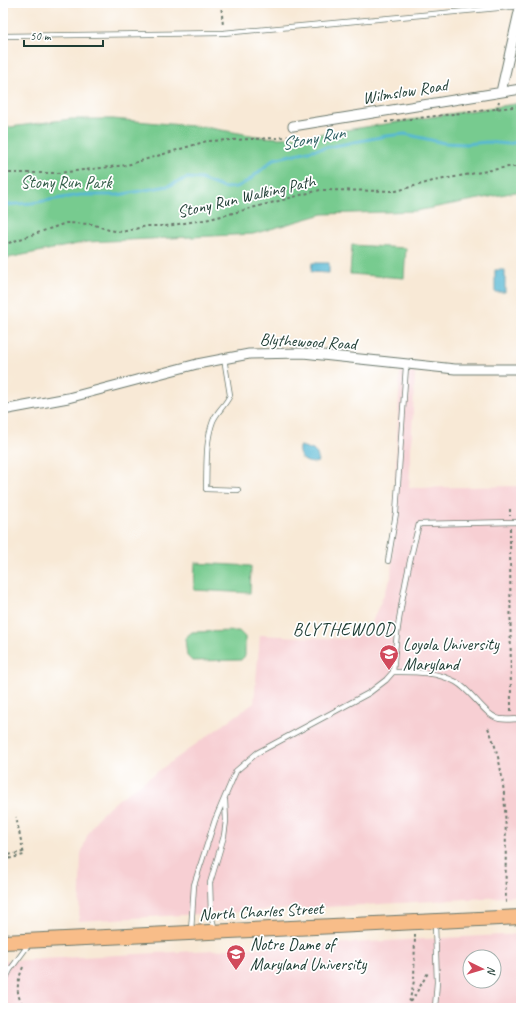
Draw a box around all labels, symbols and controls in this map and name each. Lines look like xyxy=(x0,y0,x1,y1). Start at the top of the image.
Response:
scale bar xyxy=(24,22,103,48)
text: 50 m xyxy=(30,28,52,44)
street label: Wilmslow Road xyxy=(361,74,451,109)
water label: Stony Run xyxy=(280,121,348,155)
street label: Stony Run Walking Path xyxy=(175,170,318,223)
park label: Stony Run Park xyxy=(21,172,113,193)
street label: Blythewood Road xyxy=(259,328,359,355)
district label: BLYTHEWOOD xyxy=(293,618,396,640)
place label: Loyola University Maryland xyxy=(403,634,500,675)
school or university icon: Loyola University Maryland xyxy=(378,643,400,671)
street label: North Charles Street xyxy=(198,898,326,925)
place label: Notre Dame of Maryland University xyxy=(250,934,368,975)
school or university icon: Notre Dame of Maryland University xyxy=(225,943,247,971)
north arrow xyxy=(462,949,502,989)
text: N xyxy=(485,966,499,976)

